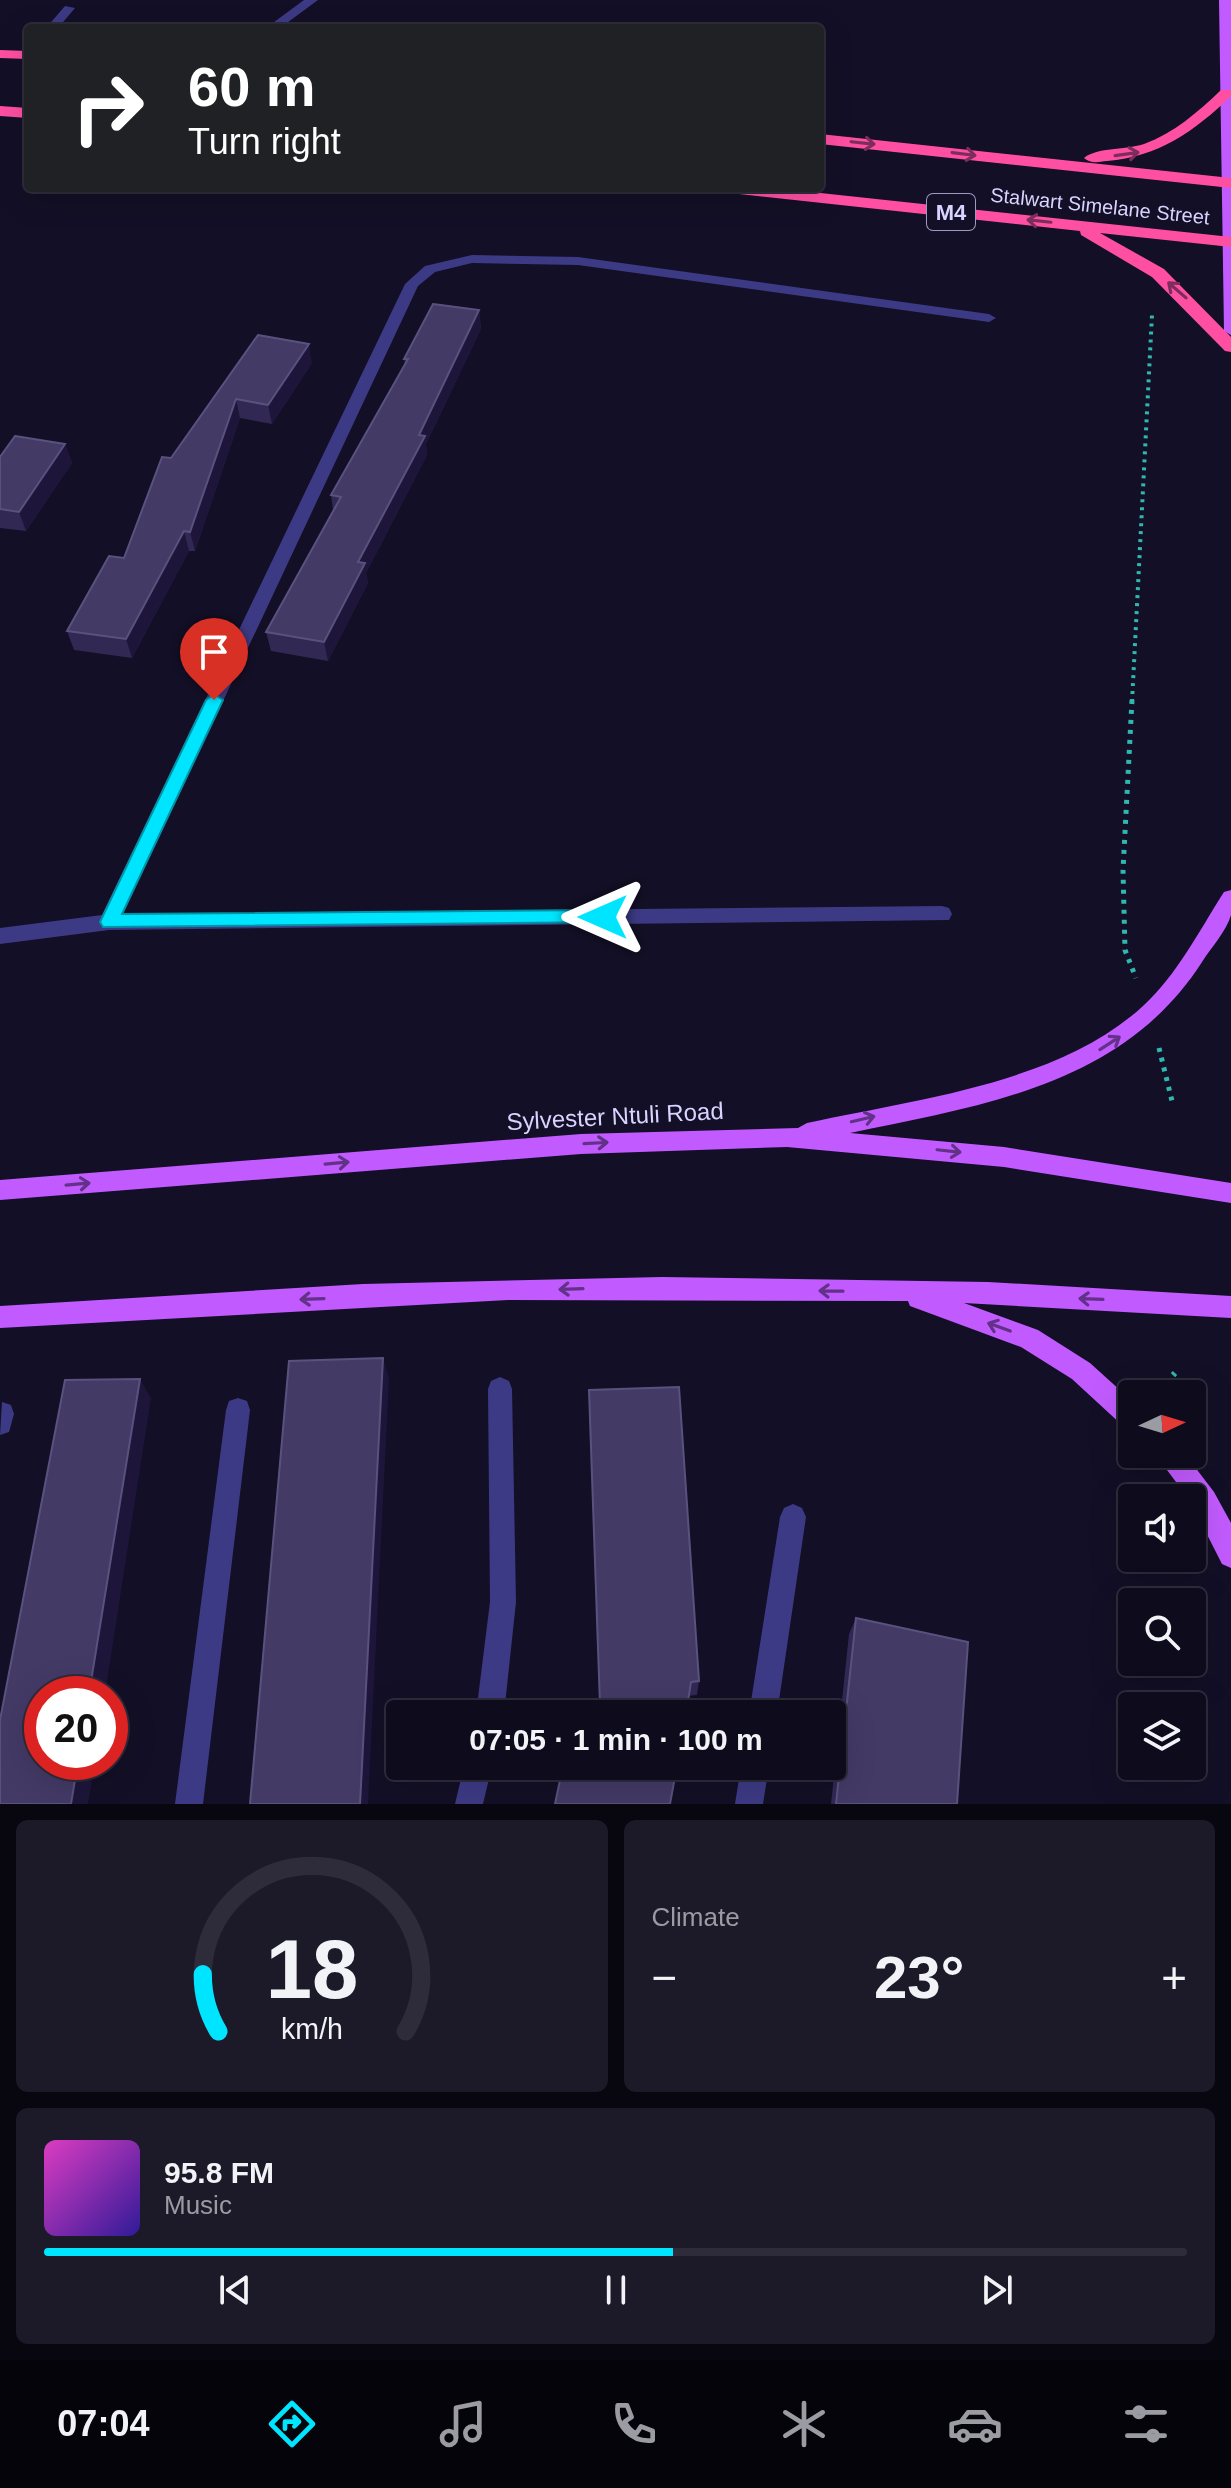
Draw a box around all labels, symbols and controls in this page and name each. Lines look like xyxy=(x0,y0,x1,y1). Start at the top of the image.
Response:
text: 60 m xyxy=(188,55,316,118)
icon: right xyxy=(56,56,160,160)
text: Turn right xyxy=(188,121,341,162)
one-way arrow xyxy=(849,136,876,151)
one-way arrow xyxy=(1114,146,1139,161)
one-way arrow xyxy=(951,147,976,162)
street label: Stalwart Simelane Street xyxy=(989,184,1211,228)
road number: M4 xyxy=(927,194,975,230)
one-way arrow xyxy=(1026,214,1053,229)
one-way arrow xyxy=(1167,281,1188,299)
pin xyxy=(180,618,248,700)
icon: arrive xyxy=(192,630,236,674)
position arrow xyxy=(561,875,645,959)
one-way arrow xyxy=(1099,1035,1121,1051)
street label: Sylvester Ntuli Road xyxy=(506,1097,724,1135)
one-way arrow xyxy=(850,1111,876,1126)
one-way arrow xyxy=(582,1136,609,1151)
one-way arrow xyxy=(935,1144,962,1159)
one-way arrow xyxy=(323,1155,350,1170)
one-way arrow xyxy=(64,1176,91,1191)
one-way arrow xyxy=(559,1281,585,1296)
one-way arrow xyxy=(818,1283,845,1298)
one-way arrow xyxy=(299,1291,326,1306)
one-way arrow xyxy=(1078,1291,1105,1306)
one-way arrow xyxy=(987,1319,1012,1333)
north arrow xyxy=(1118,1380,1206,1468)
map controls xyxy=(1118,1380,1206,1780)
button: sound xyxy=(1118,1484,1206,1572)
button: search xyxy=(1118,1588,1206,1676)
speed limit sign: 20 xyxy=(24,1676,128,1780)
button: layers xyxy=(1118,1692,1206,1780)
text: 07:05 · 1 min · 100 m xyxy=(469,1723,763,1756)
text: Climate xyxy=(652,1902,740,1932)
text: 18 xyxy=(265,1923,358,2016)
text: 23° xyxy=(874,1944,965,2011)
text: − xyxy=(652,1953,677,2002)
text: + xyxy=(1161,1953,1187,2002)
text: km/h xyxy=(281,2013,343,2045)
text: 95.8 FM xyxy=(164,2156,274,2189)
text: Music xyxy=(164,2190,232,2220)
icon: previous xyxy=(213,2268,257,2312)
icon: pause xyxy=(594,2268,638,2312)
icon: next xyxy=(975,2268,1019,2312)
icon: directions xyxy=(264,2396,320,2452)
icon: music xyxy=(435,2396,491,2452)
icon: phone xyxy=(606,2396,662,2452)
icon: climate xyxy=(776,2396,832,2452)
icon: car xyxy=(947,2396,1003,2452)
icon: filters xyxy=(1118,2396,1174,2452)
text: 07:04 xyxy=(57,2403,149,2444)

